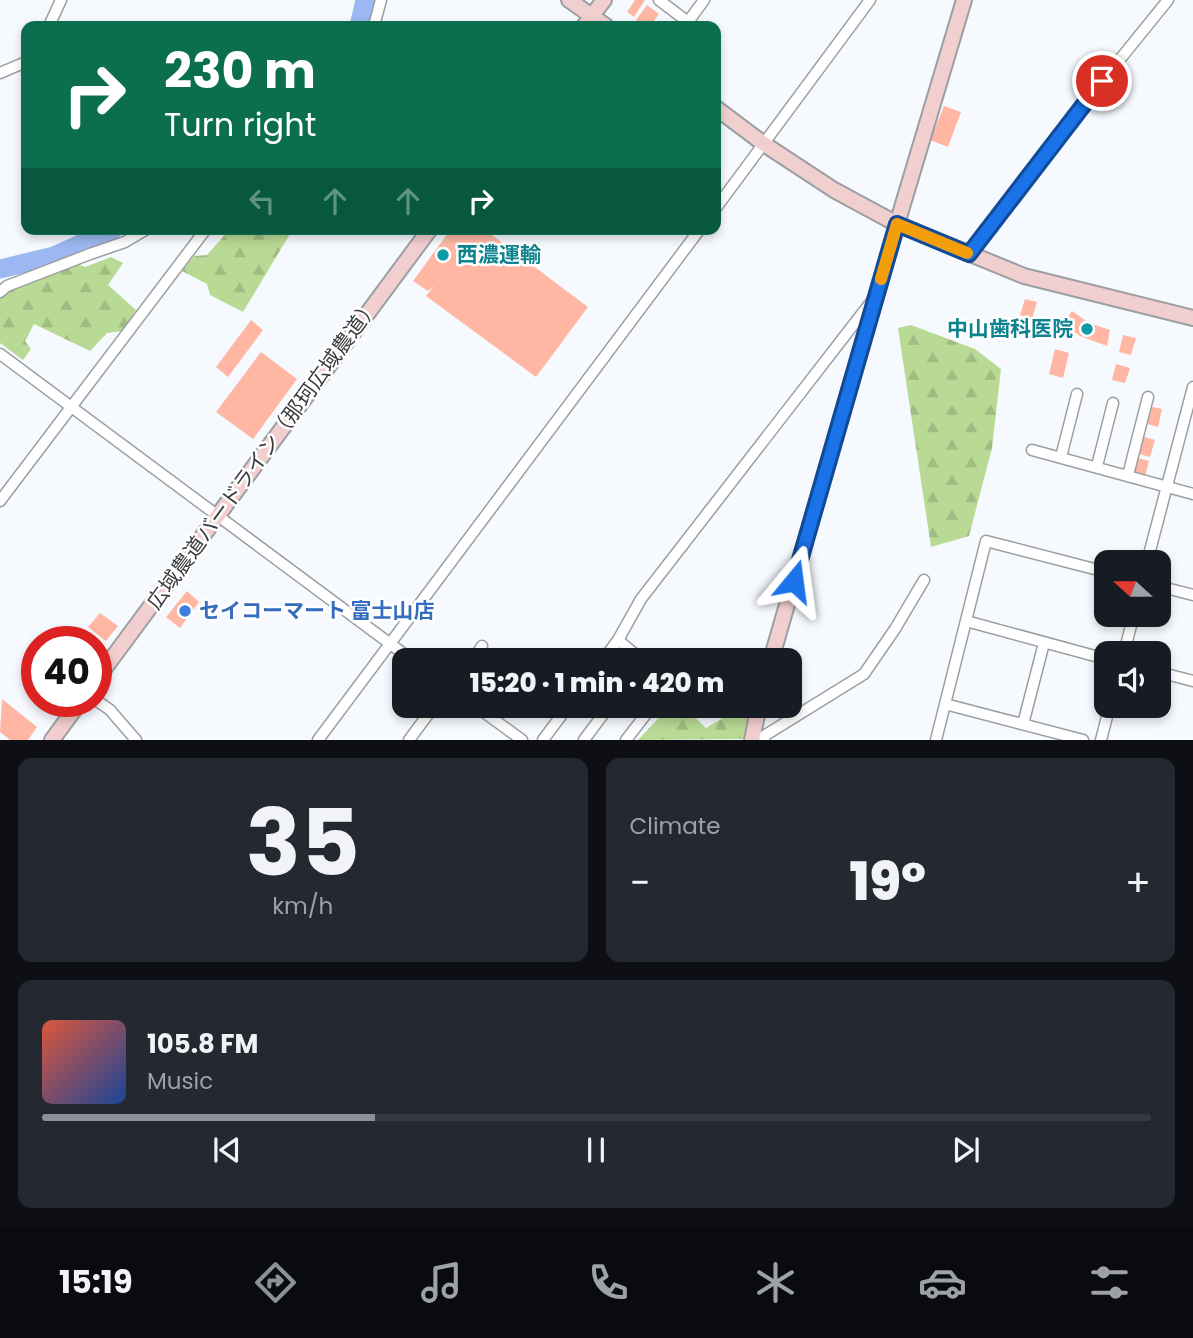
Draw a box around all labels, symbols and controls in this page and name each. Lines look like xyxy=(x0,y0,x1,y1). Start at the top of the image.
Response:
text: 230 m xyxy=(164,37,316,105)
icon: right xyxy=(49,49,140,140)
pin xyxy=(1072,51,1132,111)
icon: arrive xyxy=(1083,62,1121,100)
text: Turn right xyxy=(164,102,316,147)
icon: left xyxy=(243,182,281,220)
icon: ahead xyxy=(316,182,354,220)
icon: ahead xyxy=(389,182,427,220)
icon: right xyxy=(462,182,500,220)
place label: 西濃運輸 xyxy=(457,240,541,269)
marker: 西濃運輸 xyxy=(435,247,451,263)
street label: 広域農道バードライン（那珂広域農道） xyxy=(140,292,385,615)
place label: 中山歯科医院 xyxy=(947,314,1073,343)
marker: 中山歯科医院 xyxy=(1079,321,1095,337)
position arrow xyxy=(757,544,831,618)
north arrow xyxy=(1094,550,1171,626)
map controls xyxy=(1094,550,1171,718)
place label: セイコーマート 富士山店 xyxy=(199,596,434,625)
marker: セイコーマート 富士山店 xyxy=(177,603,193,619)
speed limit sign: 40 xyxy=(21,626,112,717)
button: sound xyxy=(1094,641,1171,718)
text: 15:20 · 1 min · 420 m xyxy=(470,665,724,701)
text: 35 xyxy=(246,779,360,907)
text: Climate xyxy=(630,810,720,842)
text: 19° xyxy=(849,845,926,918)
text: − xyxy=(630,856,650,909)
text: + xyxy=(1125,856,1151,909)
text: km/h xyxy=(272,890,333,922)
text: 105.8 FM xyxy=(147,1026,258,1062)
text: Music xyxy=(147,1065,213,1097)
icon: previous xyxy=(208,1131,246,1169)
icon: pause xyxy=(577,1131,615,1169)
icon: next xyxy=(947,1131,985,1169)
icon: directions xyxy=(251,1258,300,1307)
icon: music xyxy=(417,1258,466,1307)
icon: phone xyxy=(584,1258,633,1307)
icon: climate xyxy=(751,1258,800,1307)
icon: car xyxy=(918,1258,967,1307)
icon: filters xyxy=(1085,1258,1134,1307)
text: 15:19 xyxy=(59,1259,133,1304)

